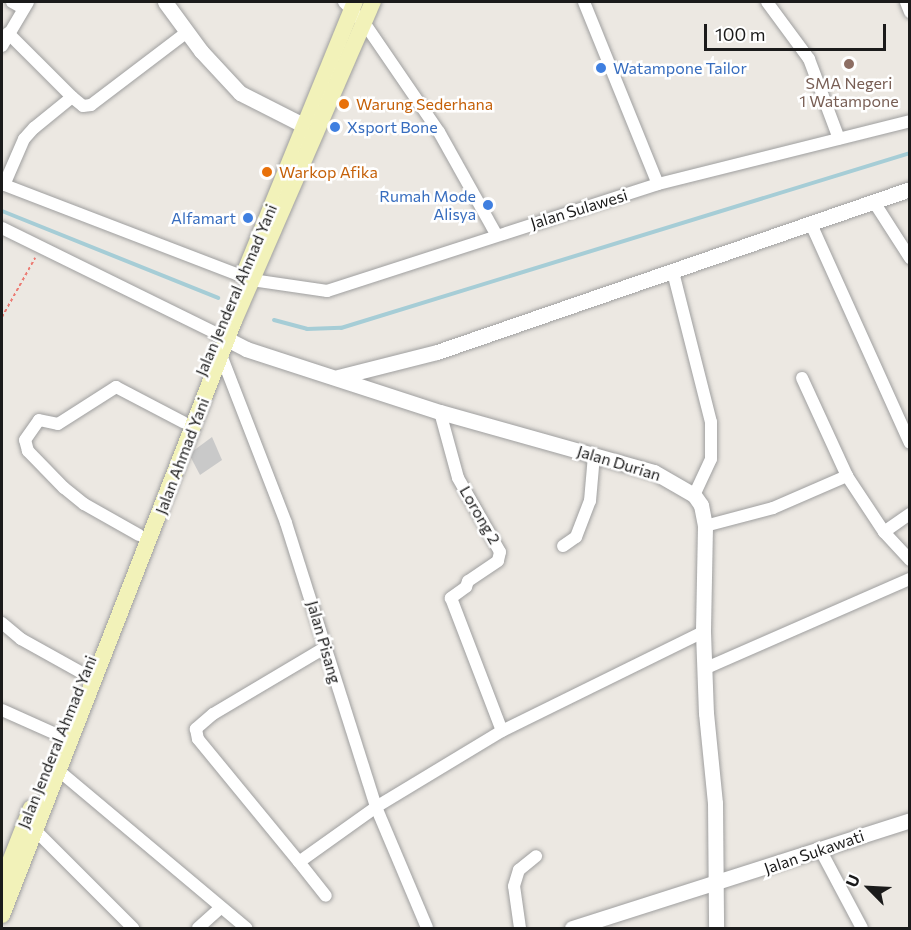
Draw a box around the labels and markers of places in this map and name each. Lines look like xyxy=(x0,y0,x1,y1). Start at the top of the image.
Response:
marker: SMA Negeri 1 Watampone xyxy=(842,57,856,71)
place label: Watampone Tailor xyxy=(613,58,747,78)
marker: Watampone Tailor xyxy=(594,61,608,75)
place label: SMA Negeri 1 Watampone xyxy=(799,73,899,111)
place label: Warung Sederhana xyxy=(356,94,493,114)
marker: Warung Sederhana xyxy=(337,97,351,111)
place label: Xsport Bone xyxy=(347,117,438,137)
marker: Xsport Bone xyxy=(328,120,342,134)
place label: Warkop Afika xyxy=(279,162,378,182)
marker: Warkop Afika xyxy=(260,165,274,179)
place label: Rumah Mode Alisya xyxy=(379,186,476,224)
marker: Rumah Mode Alisya xyxy=(481,198,495,212)
place label: Alfamart xyxy=(171,208,236,228)
marker: Alfamart xyxy=(241,211,255,225)

